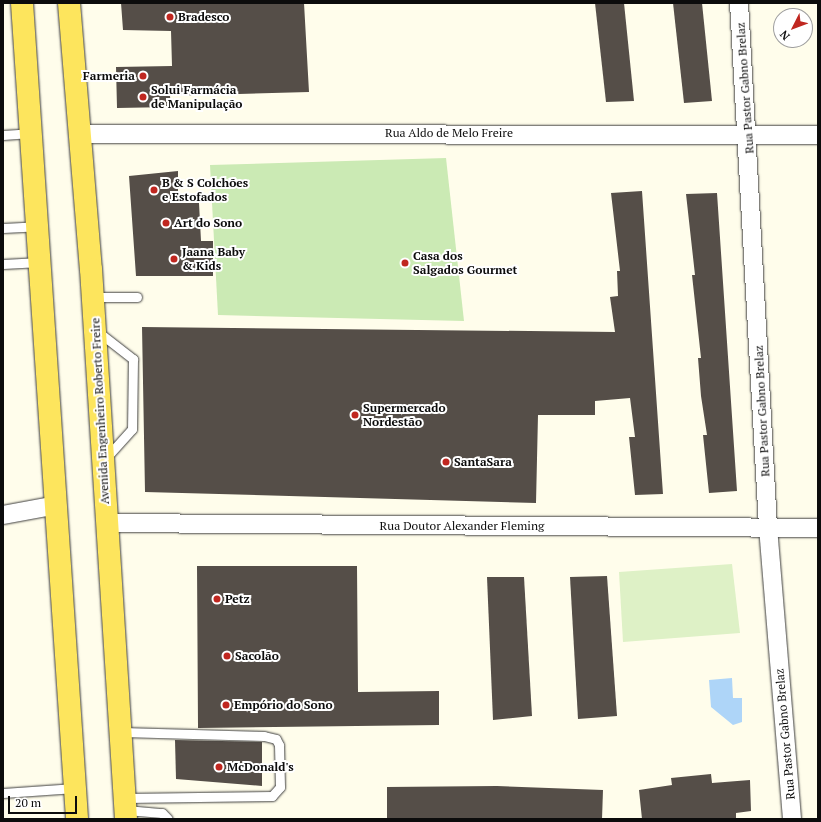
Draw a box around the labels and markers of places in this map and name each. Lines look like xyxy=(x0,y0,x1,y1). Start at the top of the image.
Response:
place label: Bradesco xyxy=(178,10,229,24)
marker: Bradesco xyxy=(165,12,175,22)
place label: Farmeria xyxy=(83,69,135,83)
marker: Farmeria xyxy=(138,71,148,81)
place label: Solui Farmácia de Manipulação xyxy=(151,83,242,111)
marker: Solui Farmácia de Manipulação xyxy=(138,92,148,102)
place label: B & S Colchões e Estofados xyxy=(162,176,248,204)
marker: B & S Colchões e Estofados xyxy=(149,185,159,195)
place label: Art do Sono xyxy=(174,216,242,230)
marker: Art do Sono xyxy=(161,218,171,228)
place label: Jaana Baby & Kids xyxy=(182,245,245,273)
place label: Casa dos Salgados Gourmet xyxy=(413,249,517,277)
marker: Jaana Baby & Kids xyxy=(169,254,179,264)
marker: Casa dos Salgados Gourmet xyxy=(400,258,410,268)
place label: Supermercado Nordestão xyxy=(363,401,446,429)
marker: Supermercado Nordestão xyxy=(350,410,360,420)
place label: SantaSara xyxy=(454,455,512,469)
marker: SantaSara xyxy=(441,457,451,467)
place label: Petz xyxy=(225,592,250,606)
marker: Petz xyxy=(212,594,222,604)
place label: Sacolão xyxy=(235,649,279,663)
marker: Sacolão xyxy=(222,651,232,661)
place label: Empório do Sono xyxy=(234,698,333,712)
marker: Empório do Sono xyxy=(221,700,231,710)
place label: McDonald's xyxy=(227,760,294,774)
marker: McDonald's xyxy=(214,762,224,772)

